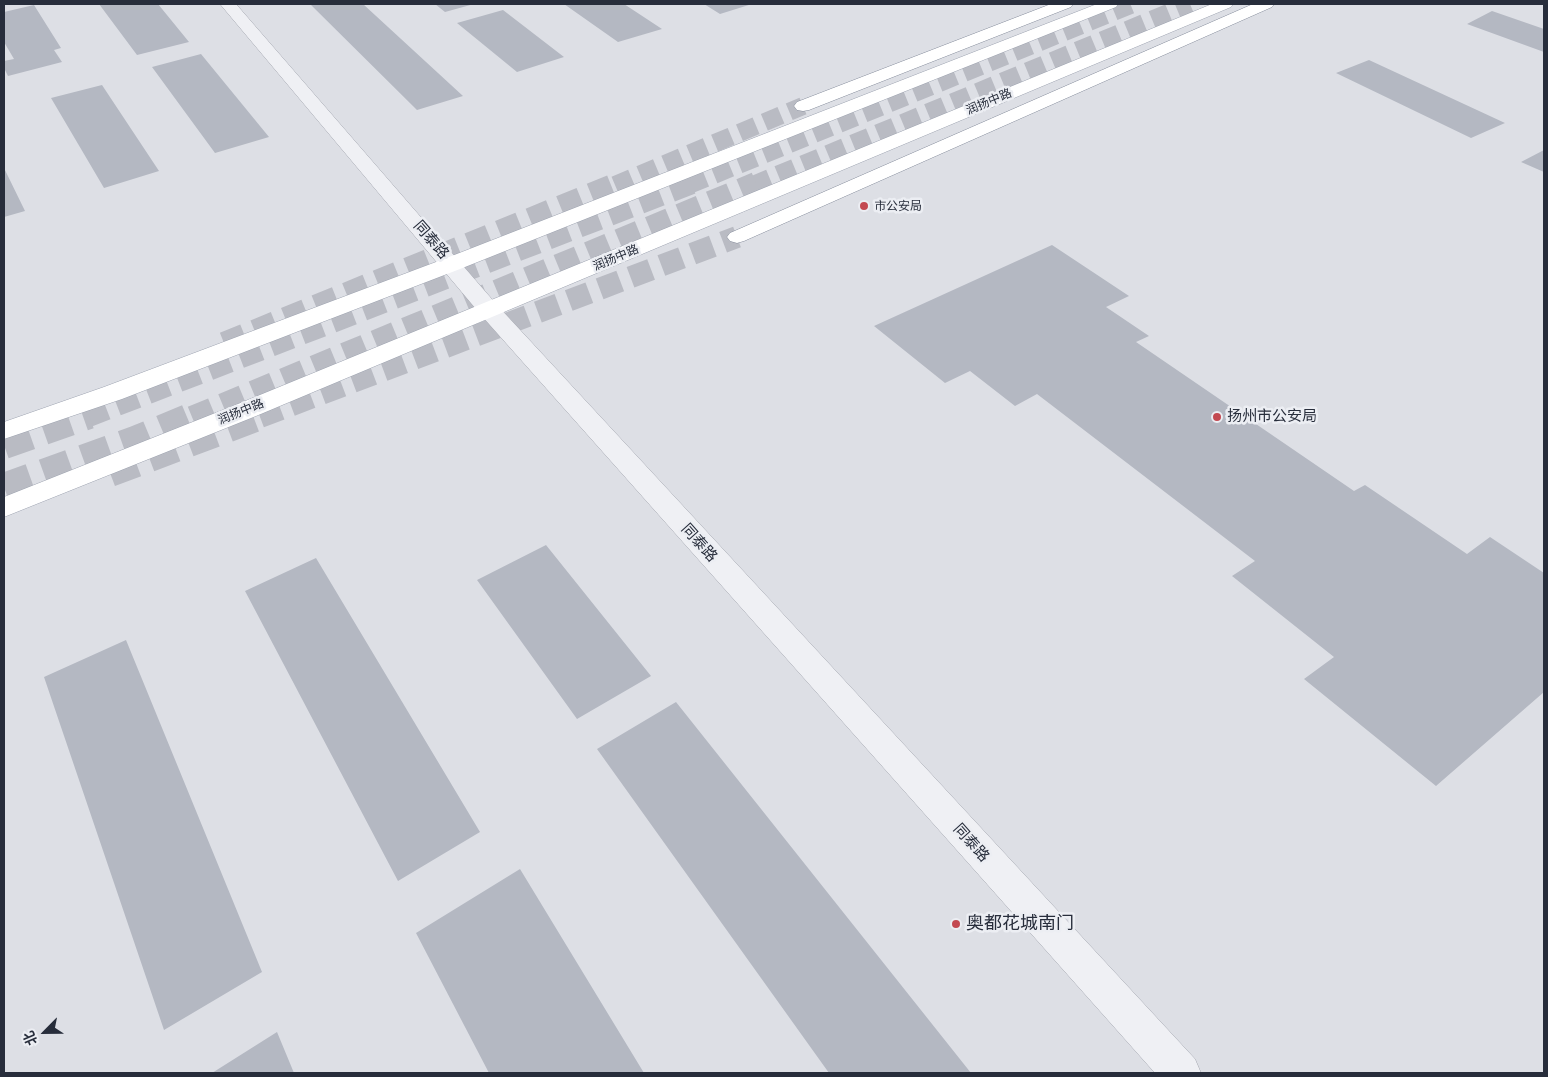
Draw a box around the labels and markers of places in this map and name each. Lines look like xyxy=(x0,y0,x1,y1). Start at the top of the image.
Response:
place label: 市公安局 xyxy=(874,199,922,213)
marker: 市公安局 xyxy=(858,200,870,212)
place label: 扬州市公安局 xyxy=(1227,408,1317,426)
marker: 扬州市公安局 xyxy=(1211,411,1223,423)
place label: 奥都花城南门 xyxy=(966,913,1074,935)
marker: 奥都花城南门 xyxy=(950,918,962,930)

